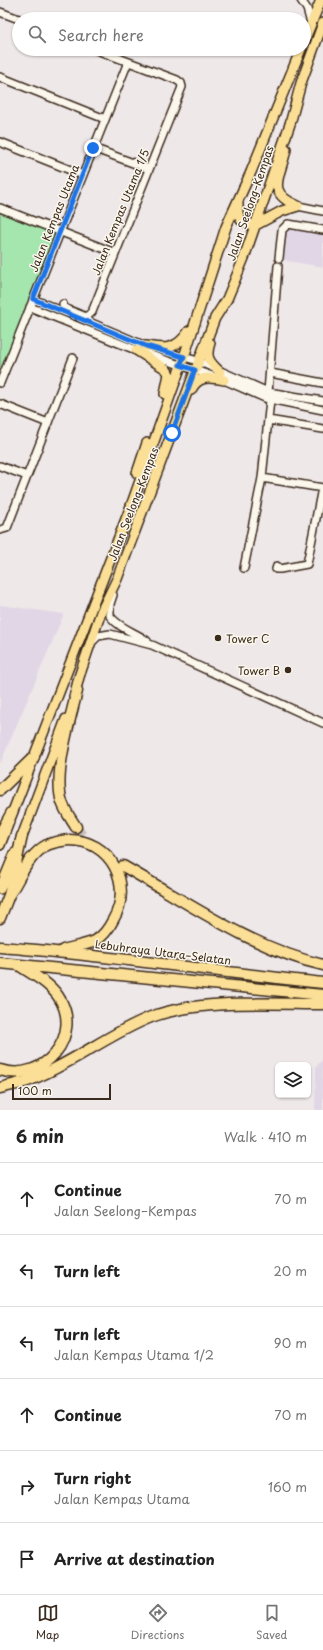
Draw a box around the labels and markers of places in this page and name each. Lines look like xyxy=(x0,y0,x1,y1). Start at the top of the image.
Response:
place label: Tower C xyxy=(226,630,269,647)
marker: Tower C xyxy=(213,633,223,643)
place label: Tower B xyxy=(238,662,280,679)
marker: Tower B xyxy=(283,665,293,675)

